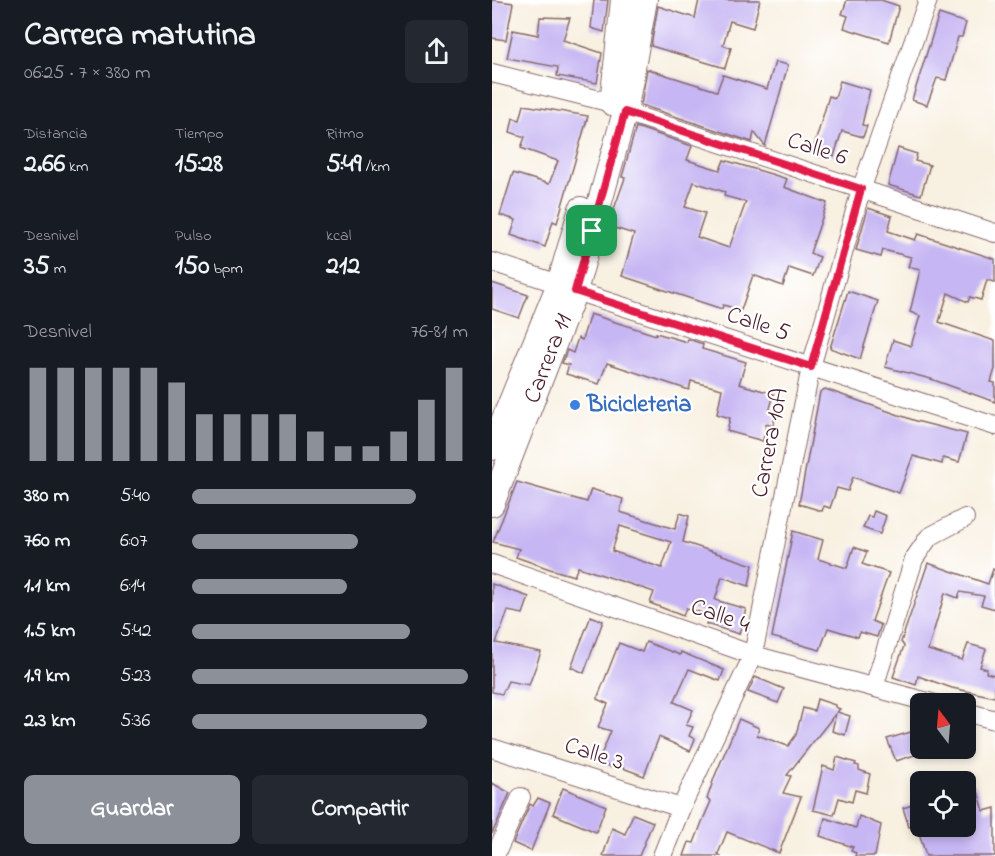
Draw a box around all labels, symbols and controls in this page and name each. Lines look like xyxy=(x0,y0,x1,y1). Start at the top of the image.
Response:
text: Carrera matutina xyxy=(24,12,256,60)
button: share xyxy=(405,20,468,83)
text: 06:25 · 7 × 380 m xyxy=(24,59,150,88)
text: Distancia xyxy=(24,122,87,146)
text: Tiempo xyxy=(175,122,224,146)
text: Ritmo xyxy=(326,122,364,146)
street label: Calle 6 xyxy=(782,124,852,176)
text: 2.66 xyxy=(24,146,65,184)
text: 15:28 xyxy=(175,146,223,184)
text: 5:49 xyxy=(326,146,362,184)
text: km xyxy=(65,155,89,179)
text: /km xyxy=(362,155,390,179)
pin xyxy=(566,205,617,256)
icon: arrive xyxy=(575,214,608,247)
text: Desnivel xyxy=(24,224,78,248)
text: Pulso xyxy=(175,224,212,248)
text: kcal xyxy=(326,224,351,248)
text: 35 xyxy=(24,248,50,286)
text: 150 xyxy=(175,248,209,286)
text: 212 xyxy=(326,248,360,286)
text: m xyxy=(50,257,66,281)
text: bpm xyxy=(209,257,243,281)
street label: Calle 5 xyxy=(722,298,794,352)
street label: Carrera 11 xyxy=(515,308,582,409)
text: Desnivel xyxy=(24,318,92,347)
text: 76–81 m xyxy=(411,318,468,347)
street label: Carrera 10A xyxy=(743,385,799,501)
place label: Bicicleteria xyxy=(586,388,691,423)
marker: Bicicleteria xyxy=(568,398,582,412)
text: 380 m xyxy=(24,482,69,511)
text: 5:40 xyxy=(120,482,150,511)
text: 760 m xyxy=(24,527,70,556)
text: 6:07 xyxy=(120,527,147,556)
text: 1.1 km xyxy=(24,572,70,601)
text: 6:14 xyxy=(120,572,145,601)
street label: Calle 4 xyxy=(686,591,755,643)
text: 1.5 km xyxy=(24,617,75,646)
text: 5:42 xyxy=(120,617,151,646)
text: 1.9 km xyxy=(24,662,70,691)
text: 5:23 xyxy=(120,662,151,691)
north arrow xyxy=(910,693,976,759)
map controls xyxy=(910,693,976,837)
text: 2.3 km xyxy=(24,707,76,736)
text: 5:36 xyxy=(120,707,150,736)
street label: Calle 3 xyxy=(560,729,628,781)
button: locate xyxy=(910,771,976,837)
button: Guardar xyxy=(24,775,240,844)
button: Compartir xyxy=(252,775,468,844)

